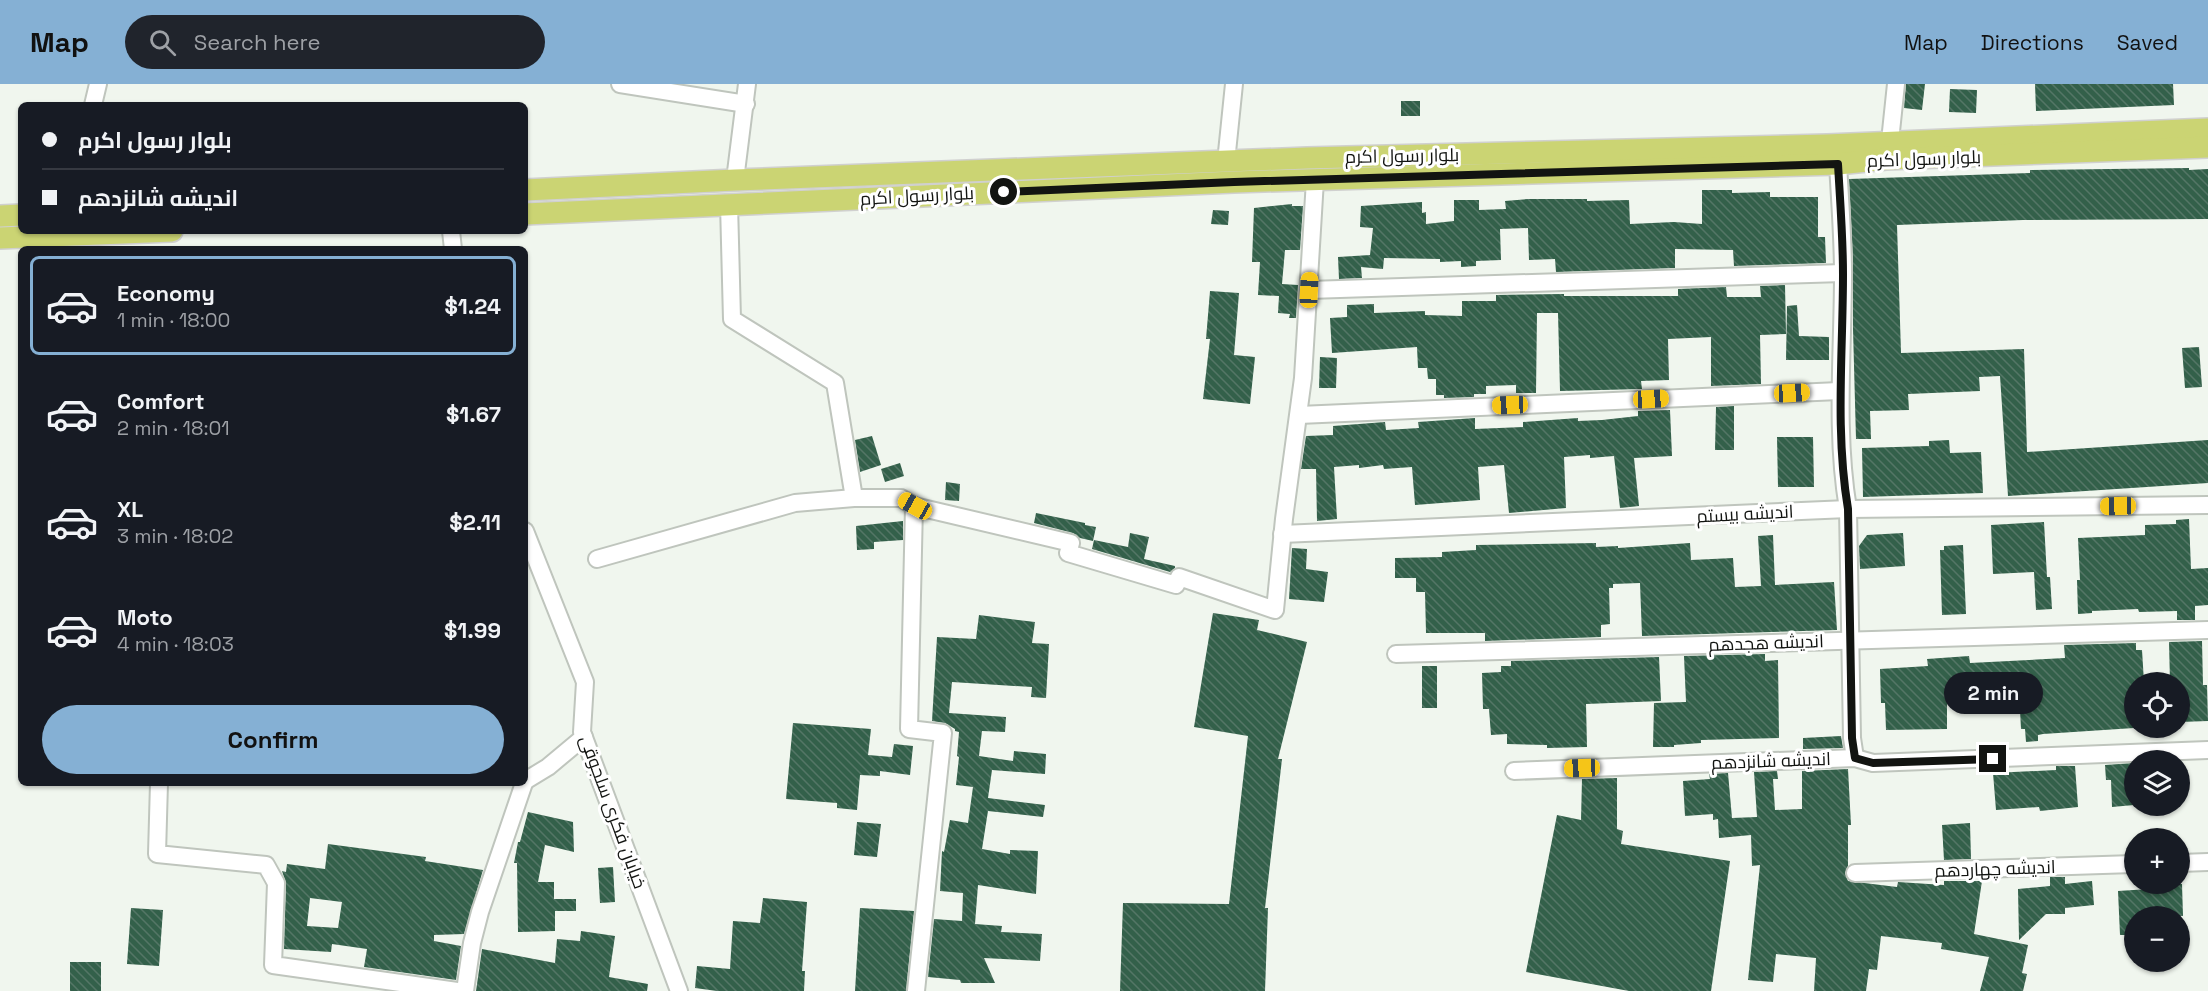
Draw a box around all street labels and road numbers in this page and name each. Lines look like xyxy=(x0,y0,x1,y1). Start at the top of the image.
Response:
street label: بلوار رسول اکرم xyxy=(1345,143,1459,169)
street label: بلوار رسول اکرم xyxy=(1866,145,1982,173)
street label: بلوار رسول اکرم xyxy=(859,181,975,211)
street label: اندیشه بیستم xyxy=(1696,499,1794,529)
street label: اندیشه هجدهم xyxy=(1708,629,1824,657)
street label: خیابان فکری سلجوقی xyxy=(575,732,652,891)
street label: اندیشه شانزدهم xyxy=(1711,747,1831,775)
street label: اندیشه چهاردهم xyxy=(1934,855,2056,883)

